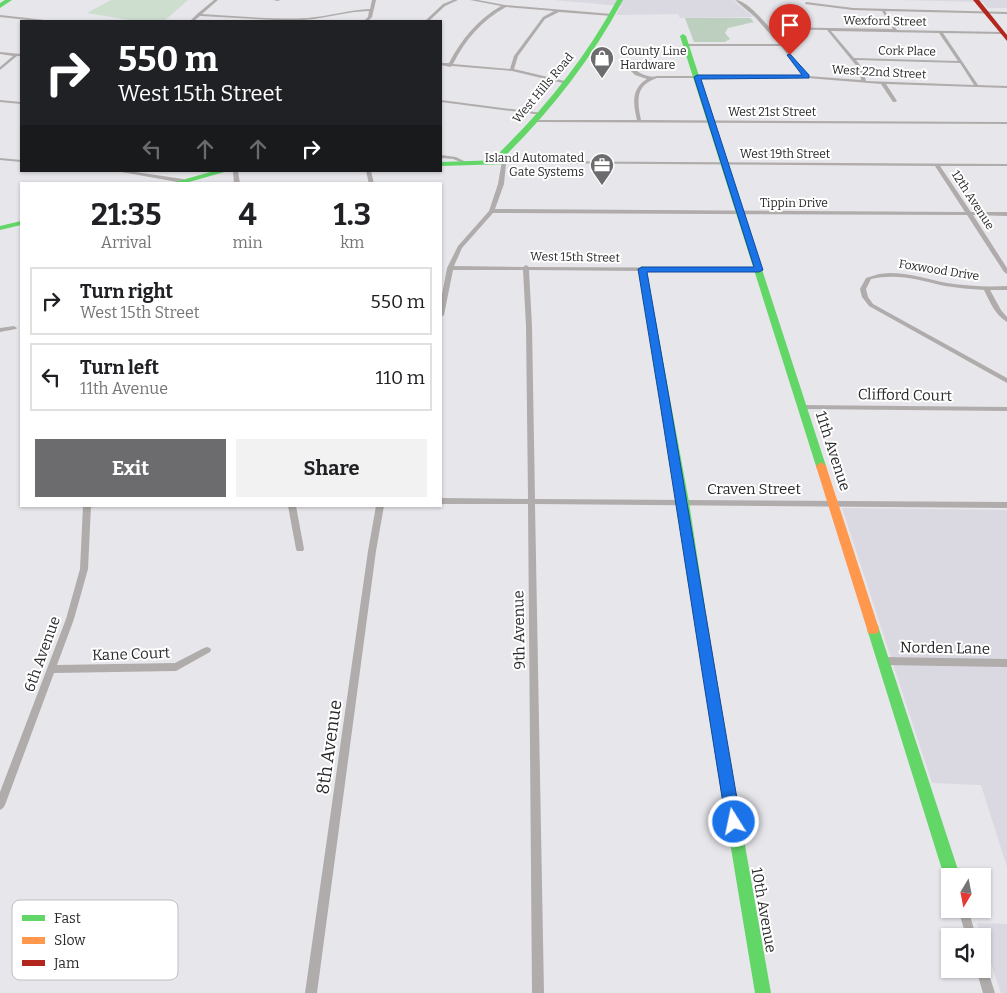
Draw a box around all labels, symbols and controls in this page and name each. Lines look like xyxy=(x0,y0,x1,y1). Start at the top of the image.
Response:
pin xyxy=(769,4,811,55)
icon: arrive xyxy=(776,11,804,39)
street label: Wexford Street xyxy=(843,13,927,29)
text: 550 m xyxy=(118,38,218,80)
icon: right xyxy=(35,40,100,105)
street label: Cork Place xyxy=(878,43,936,59)
place label: County Line Hardware xyxy=(620,44,687,72)
shop icon: County Line Hardware xyxy=(589,45,615,79)
street label: West Hills Road xyxy=(510,50,576,126)
street label: West 22nd Street xyxy=(831,63,927,81)
text: West 15th Street xyxy=(118,80,282,107)
street label: West 21st Street xyxy=(728,105,817,119)
icon: left xyxy=(138,135,166,163)
icon: ahead xyxy=(191,135,219,163)
icon: ahead xyxy=(244,135,272,163)
icon: right xyxy=(297,135,325,163)
street label: West 19th Street xyxy=(740,147,831,161)
place label: Island Automated Gate Systems xyxy=(485,151,584,179)
office icon: Island Automated Gate Systems xyxy=(589,152,615,186)
street label: 12th Avenue xyxy=(949,168,997,232)
street label: Tippin Drive xyxy=(760,196,828,210)
text: 21:35 xyxy=(91,197,161,233)
text: 4 xyxy=(238,197,257,233)
text: 1.3 xyxy=(334,197,371,233)
text: Arrival xyxy=(101,233,152,252)
text: min xyxy=(232,233,263,252)
text: km xyxy=(340,233,364,252)
street label: West 15th Street xyxy=(530,249,621,265)
street label: Foxwood Drive xyxy=(898,257,980,283)
text: Turn right xyxy=(80,280,173,303)
icon: right xyxy=(37,287,65,315)
text: 550 m xyxy=(371,290,425,313)
text: West 15th Street xyxy=(80,303,200,322)
text: Turn left xyxy=(80,356,159,379)
icon: left xyxy=(37,363,65,391)
text: 110 m xyxy=(375,366,425,389)
text: 11th Avenue xyxy=(80,379,168,398)
street label: Clifford Court xyxy=(858,385,953,405)
street label: 11th Avenue xyxy=(812,409,854,493)
button: Exit xyxy=(35,439,226,497)
button: Share xyxy=(236,439,427,497)
street label: Craven Street xyxy=(707,480,802,498)
street label: 9th Avenue xyxy=(509,590,529,670)
street label: 6th Avenue xyxy=(20,614,64,694)
street label: Norden Lane xyxy=(900,638,990,658)
street label: Kane Court xyxy=(92,644,171,664)
street label: 8th Avenue xyxy=(311,698,347,796)
position arrow xyxy=(707,795,759,847)
street label: 10th Avenue xyxy=(748,866,780,954)
north arrow xyxy=(941,868,991,918)
map controls xyxy=(941,868,991,978)
legend xyxy=(12,900,178,980)
text: Fast xyxy=(54,910,81,927)
button: sound xyxy=(941,928,991,978)
text: Slow xyxy=(54,932,86,949)
text: Jam xyxy=(53,955,80,972)

